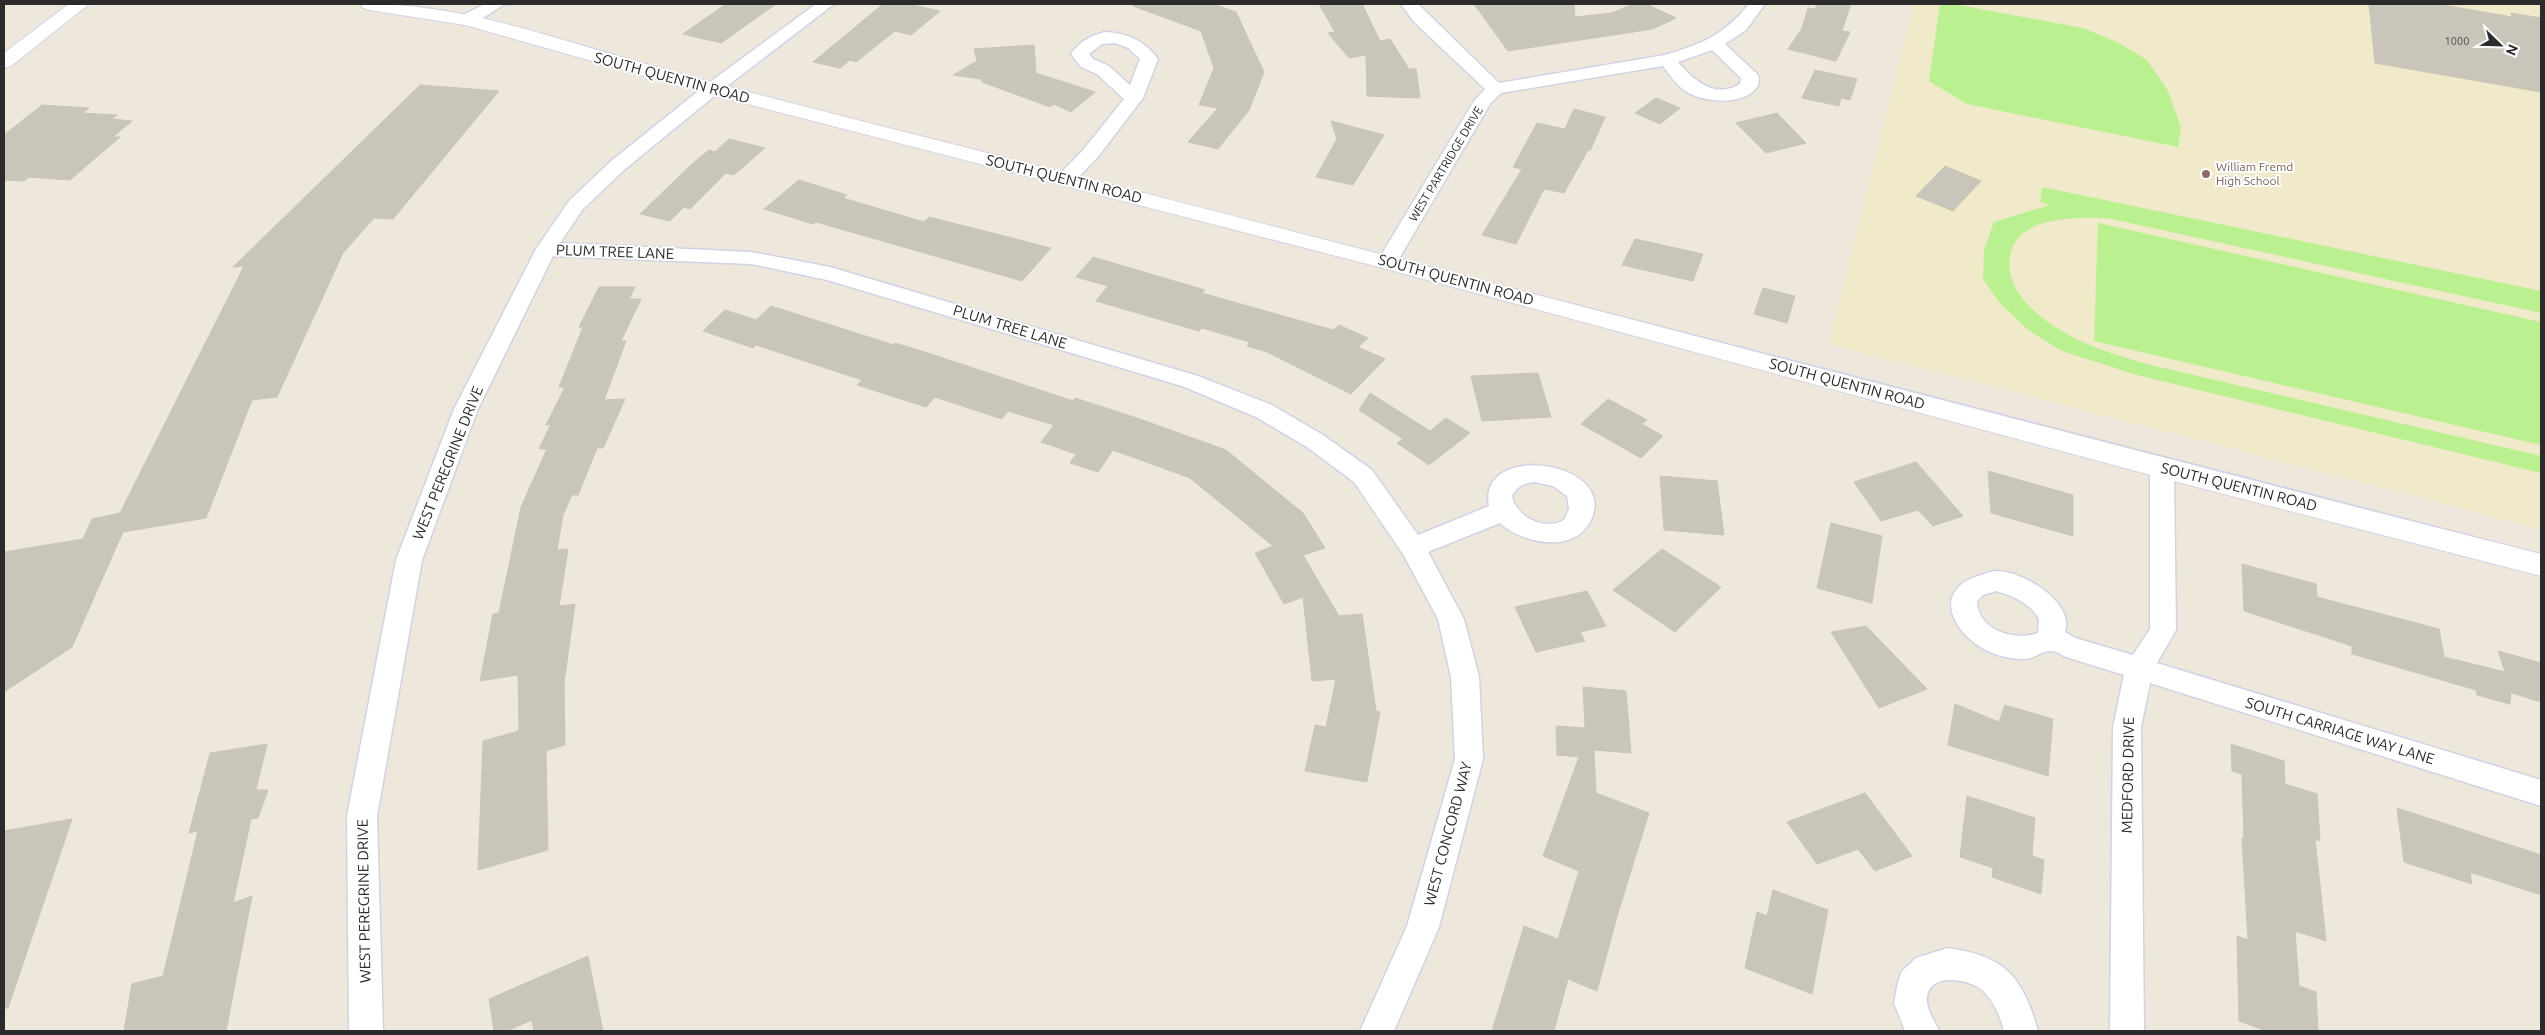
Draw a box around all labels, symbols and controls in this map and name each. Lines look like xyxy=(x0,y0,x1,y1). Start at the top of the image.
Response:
north arrow xyxy=(2475,20,2525,70)
house number: 1000 xyxy=(2445,35,2469,47)
text: N xyxy=(2503,42,2521,58)
street label: SOUTH QUENTIN ROAD xyxy=(592,49,752,106)
street label: WEST PARTRIDGE DRIVE xyxy=(1406,104,1485,224)
street label: SOUTH QUENTIN ROAD xyxy=(984,151,1144,206)
place label: William Fremd High School xyxy=(2216,160,2293,187)
marker: William Fremd High School xyxy=(2200,168,2212,180)
street label: PLUM TREE LANE xyxy=(556,241,674,262)
street label: SOUTH QUENTIN ROAD xyxy=(1376,251,1536,308)
street label: PLUM TREE LANE xyxy=(951,301,1069,352)
street label: SOUTH QUENTIN ROAD xyxy=(1767,355,1927,412)
street label: WEST PEREGRINE DRIVE xyxy=(409,383,486,542)
street label: SOUTH QUENTIN ROAD xyxy=(2159,459,2319,514)
street label: SOUTH CARRIAGE WAY LANE xyxy=(2244,694,2437,767)
street label: MEDFORD DRIVE xyxy=(2118,717,2137,833)
street label: WEST CONCORD WAY xyxy=(1420,760,1475,908)
street label: WEST PEREGRINE DRIVE xyxy=(354,819,373,983)

